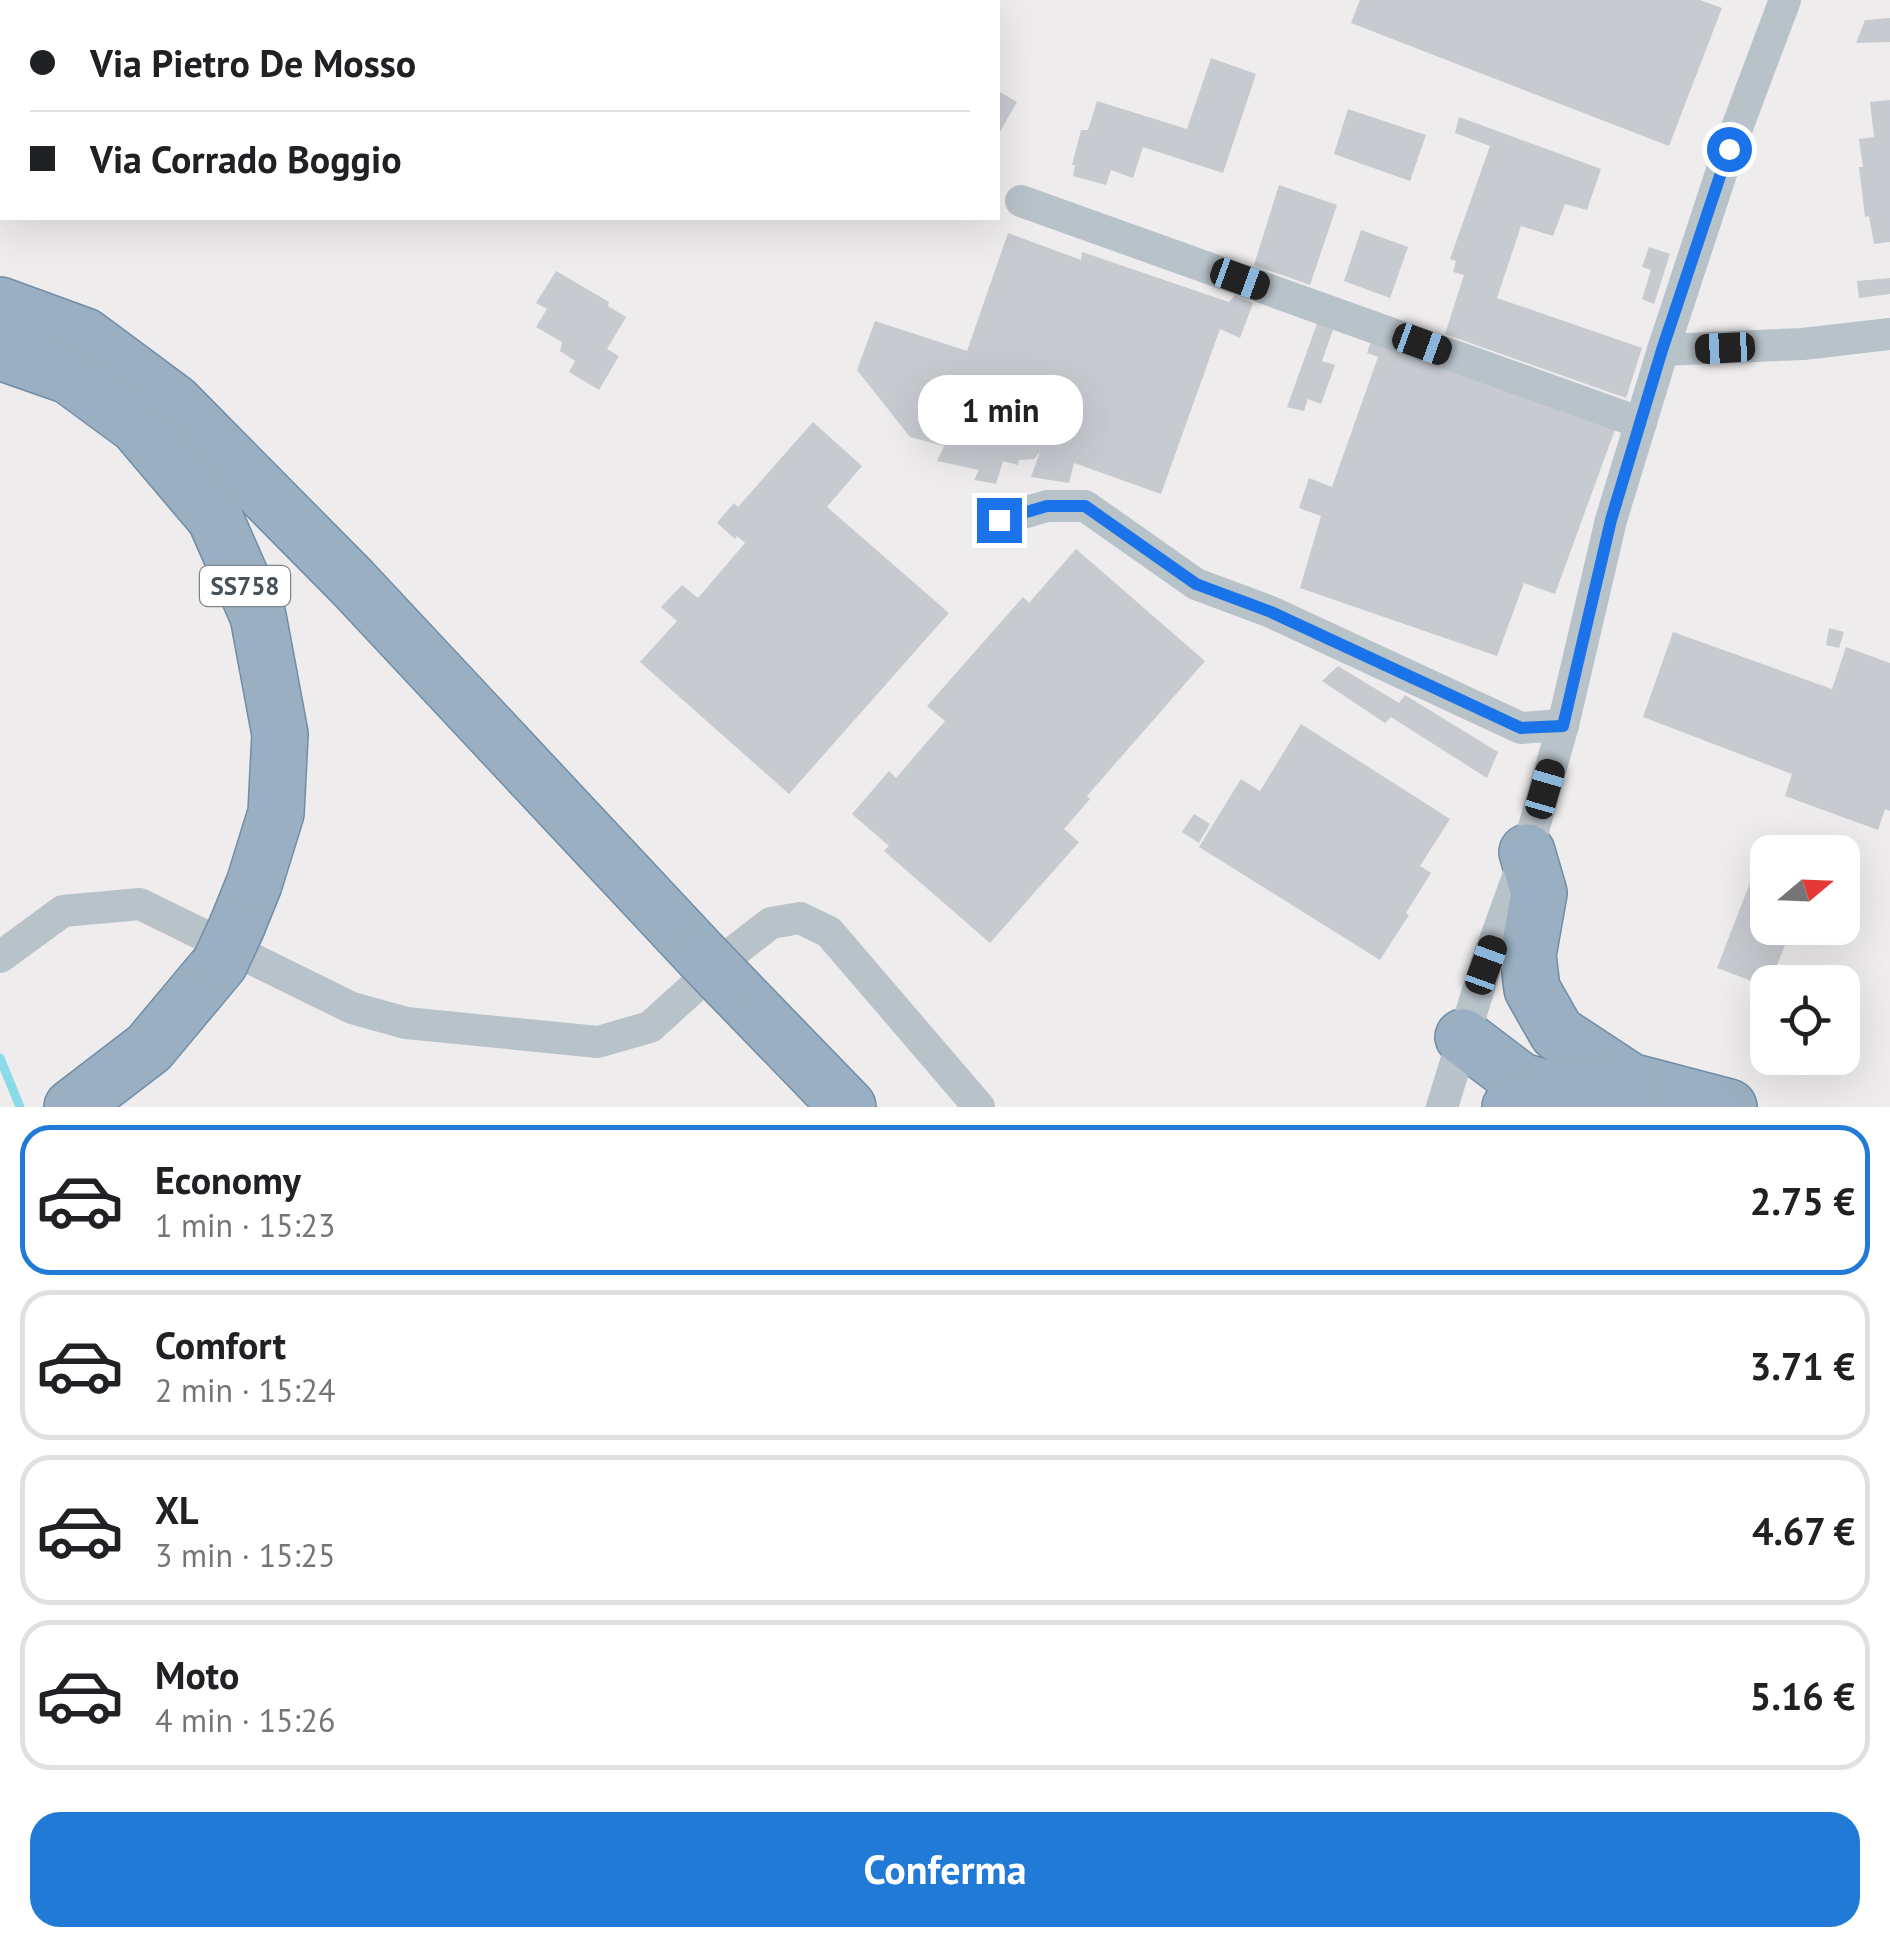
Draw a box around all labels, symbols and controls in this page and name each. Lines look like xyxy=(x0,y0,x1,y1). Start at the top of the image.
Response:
text: Via Pietro De Mosso xyxy=(90,38,416,87)
route start xyxy=(1707,127,1752,172)
text: Via Corrado Boggio xyxy=(90,134,402,183)
car xyxy=(1207,255,1273,303)
car xyxy=(1389,320,1455,368)
car xyxy=(1694,331,1756,365)
callout: 1 min xyxy=(916,375,1082,445)
text: 1 min xyxy=(961,389,1040,431)
route end xyxy=(977,498,1022,543)
road number: SS758 xyxy=(200,566,290,606)
car xyxy=(1522,756,1568,822)
north arrow xyxy=(1750,835,1860,945)
map controls xyxy=(1750,835,1860,1075)
car xyxy=(1462,932,1510,998)
button: locate xyxy=(1750,965,1860,1075)
icon: car xyxy=(35,1155,125,1245)
text: Economy xyxy=(155,1155,301,1204)
text: 2.75 € xyxy=(1750,1176,1855,1225)
text: 1 min · 15:23 xyxy=(155,1204,335,1246)
icon: car xyxy=(35,1320,125,1410)
text: Comfort xyxy=(155,1320,286,1369)
text: 3.71 € xyxy=(1750,1341,1855,1390)
text: 2 min · 15:24 xyxy=(155,1369,335,1411)
icon: car xyxy=(35,1485,125,1575)
text: XL xyxy=(155,1485,199,1534)
text: 4.67 € xyxy=(1752,1506,1855,1555)
text: 3 min · 15:25 xyxy=(155,1534,335,1576)
icon: car xyxy=(35,1650,125,1740)
text: Moto xyxy=(155,1650,239,1699)
text: 5.16 € xyxy=(1750,1671,1855,1720)
text: 4 min · 15:26 xyxy=(155,1699,335,1741)
button: Conferma xyxy=(30,1812,1860,1927)

